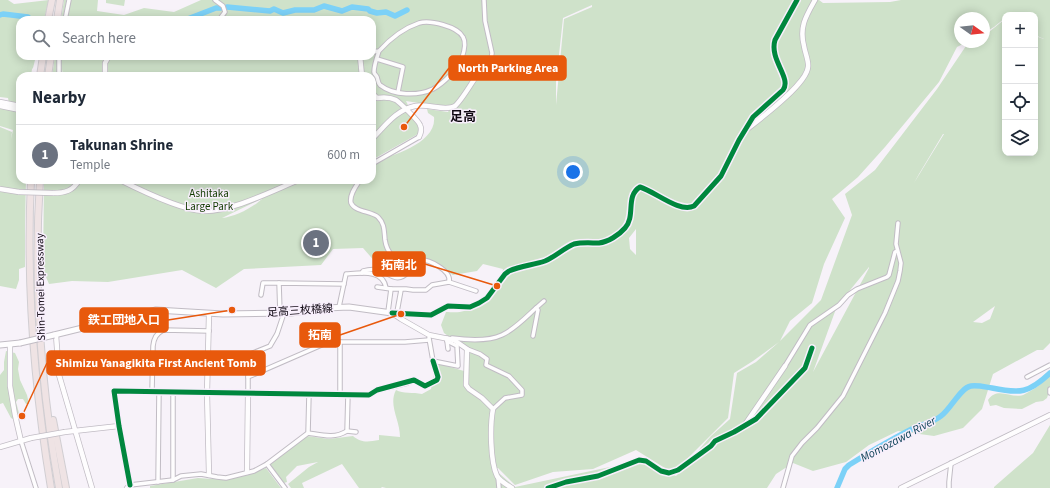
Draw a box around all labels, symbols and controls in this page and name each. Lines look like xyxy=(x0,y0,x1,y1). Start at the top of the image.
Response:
north arrow xyxy=(954,12,990,48)
map controls xyxy=(1002,12,1038,156)
button: + xyxy=(1002,12,1038,48)
search box xyxy=(16,16,376,60)
icon: search xyxy=(30,27,52,49)
text: Search here xyxy=(62,28,136,49)
button: − xyxy=(1002,48,1038,84)
callout: North Parking Area xyxy=(449,56,566,80)
text: North Parking Area xyxy=(458,60,558,77)
button: locate xyxy=(1002,84,1038,120)
text: Nearby xyxy=(32,86,86,110)
district label: 足高 xyxy=(450,108,476,126)
button: layers xyxy=(1002,120,1038,156)
text: Takunan Shrine xyxy=(70,135,173,156)
text: 1 xyxy=(42,146,48,164)
text: 600 m xyxy=(327,146,360,164)
text: Temple xyxy=(70,156,110,174)
your location xyxy=(563,162,583,182)
park label: Ashitaka Large Park xyxy=(185,186,234,214)
pin: 1 xyxy=(303,228,329,258)
street label: Shin-Tomei Expressway xyxy=(32,233,49,341)
callout: 拓南北 xyxy=(373,252,425,276)
text: 拓南北 xyxy=(381,257,417,274)
street label: 足高三枚橋線 xyxy=(267,301,333,320)
callout: 鉄工団地入口 xyxy=(80,308,168,332)
text: 鉄工団地入口 xyxy=(87,312,160,329)
callout: 拓南 xyxy=(300,323,340,347)
text: 拓南 xyxy=(308,327,332,344)
callout: Shimizu Yanagikita First Ancient Tomb xyxy=(47,351,265,375)
text: Shimizu Yanagikita First Ancient Tomb xyxy=(55,355,257,372)
water label: Momozawa River xyxy=(857,412,940,467)

